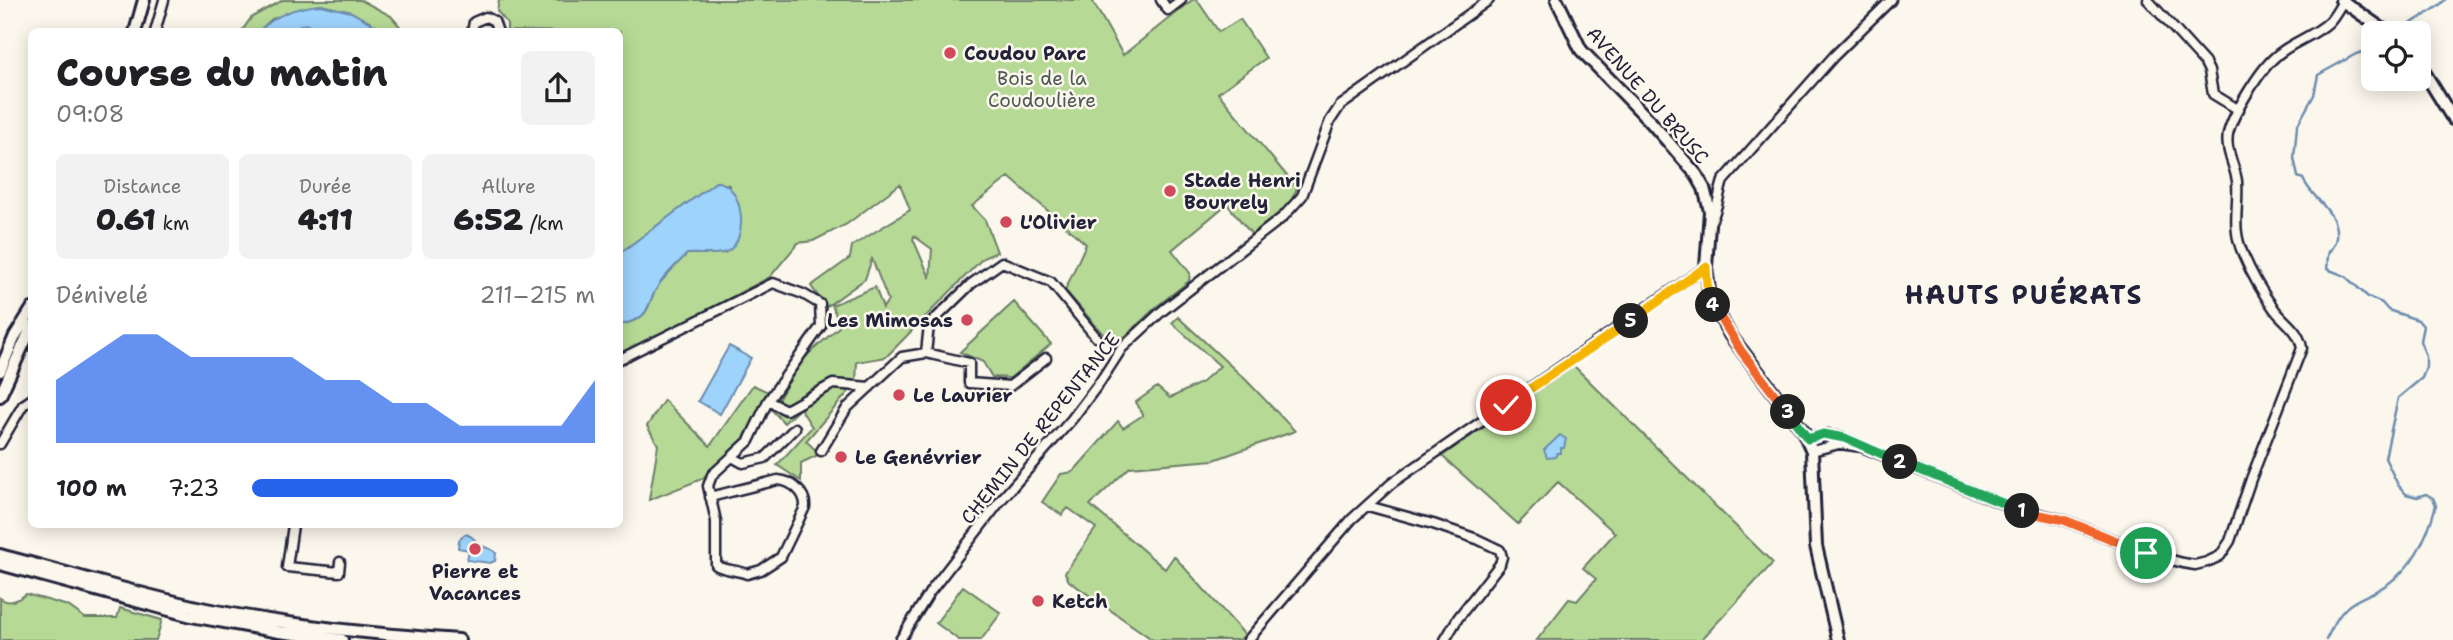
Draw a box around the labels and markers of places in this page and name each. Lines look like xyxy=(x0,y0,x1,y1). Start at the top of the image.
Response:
place label: Coudou Parc xyxy=(964,41,1086,66)
marker: Coudou Parc xyxy=(942,45,958,61)
place label: Stade Henri Bourrely xyxy=(1184,168,1301,215)
marker: Stade Henri Bourrely xyxy=(1162,183,1178,199)
place label: L'Olivier xyxy=(1020,210,1097,235)
marker: L'Olivier xyxy=(998,214,1014,230)
pin: 4 xyxy=(1696,288,1730,322)
pin: 5 xyxy=(1614,304,1648,338)
place label: Les Mimosas xyxy=(827,308,953,333)
marker: Les Mimosas xyxy=(959,312,975,328)
pin xyxy=(1476,375,1536,435)
place label: Le Laurier xyxy=(913,383,1013,408)
marker: Le Laurier xyxy=(891,387,907,403)
pin: 3 xyxy=(1770,394,1806,430)
pin: 2 xyxy=(1882,444,1918,480)
place label: Le Genévrier xyxy=(855,445,982,470)
marker: Le Genévrier xyxy=(833,449,849,465)
pin: 1 xyxy=(2004,494,2039,528)
pin xyxy=(2116,523,2176,583)
marker: Pierre et Vacances xyxy=(467,541,483,557)
place label: Pierre et Vacances xyxy=(429,559,521,606)
place label: Ketch xyxy=(1052,589,1108,614)
marker: Ketch xyxy=(1030,593,1046,609)

